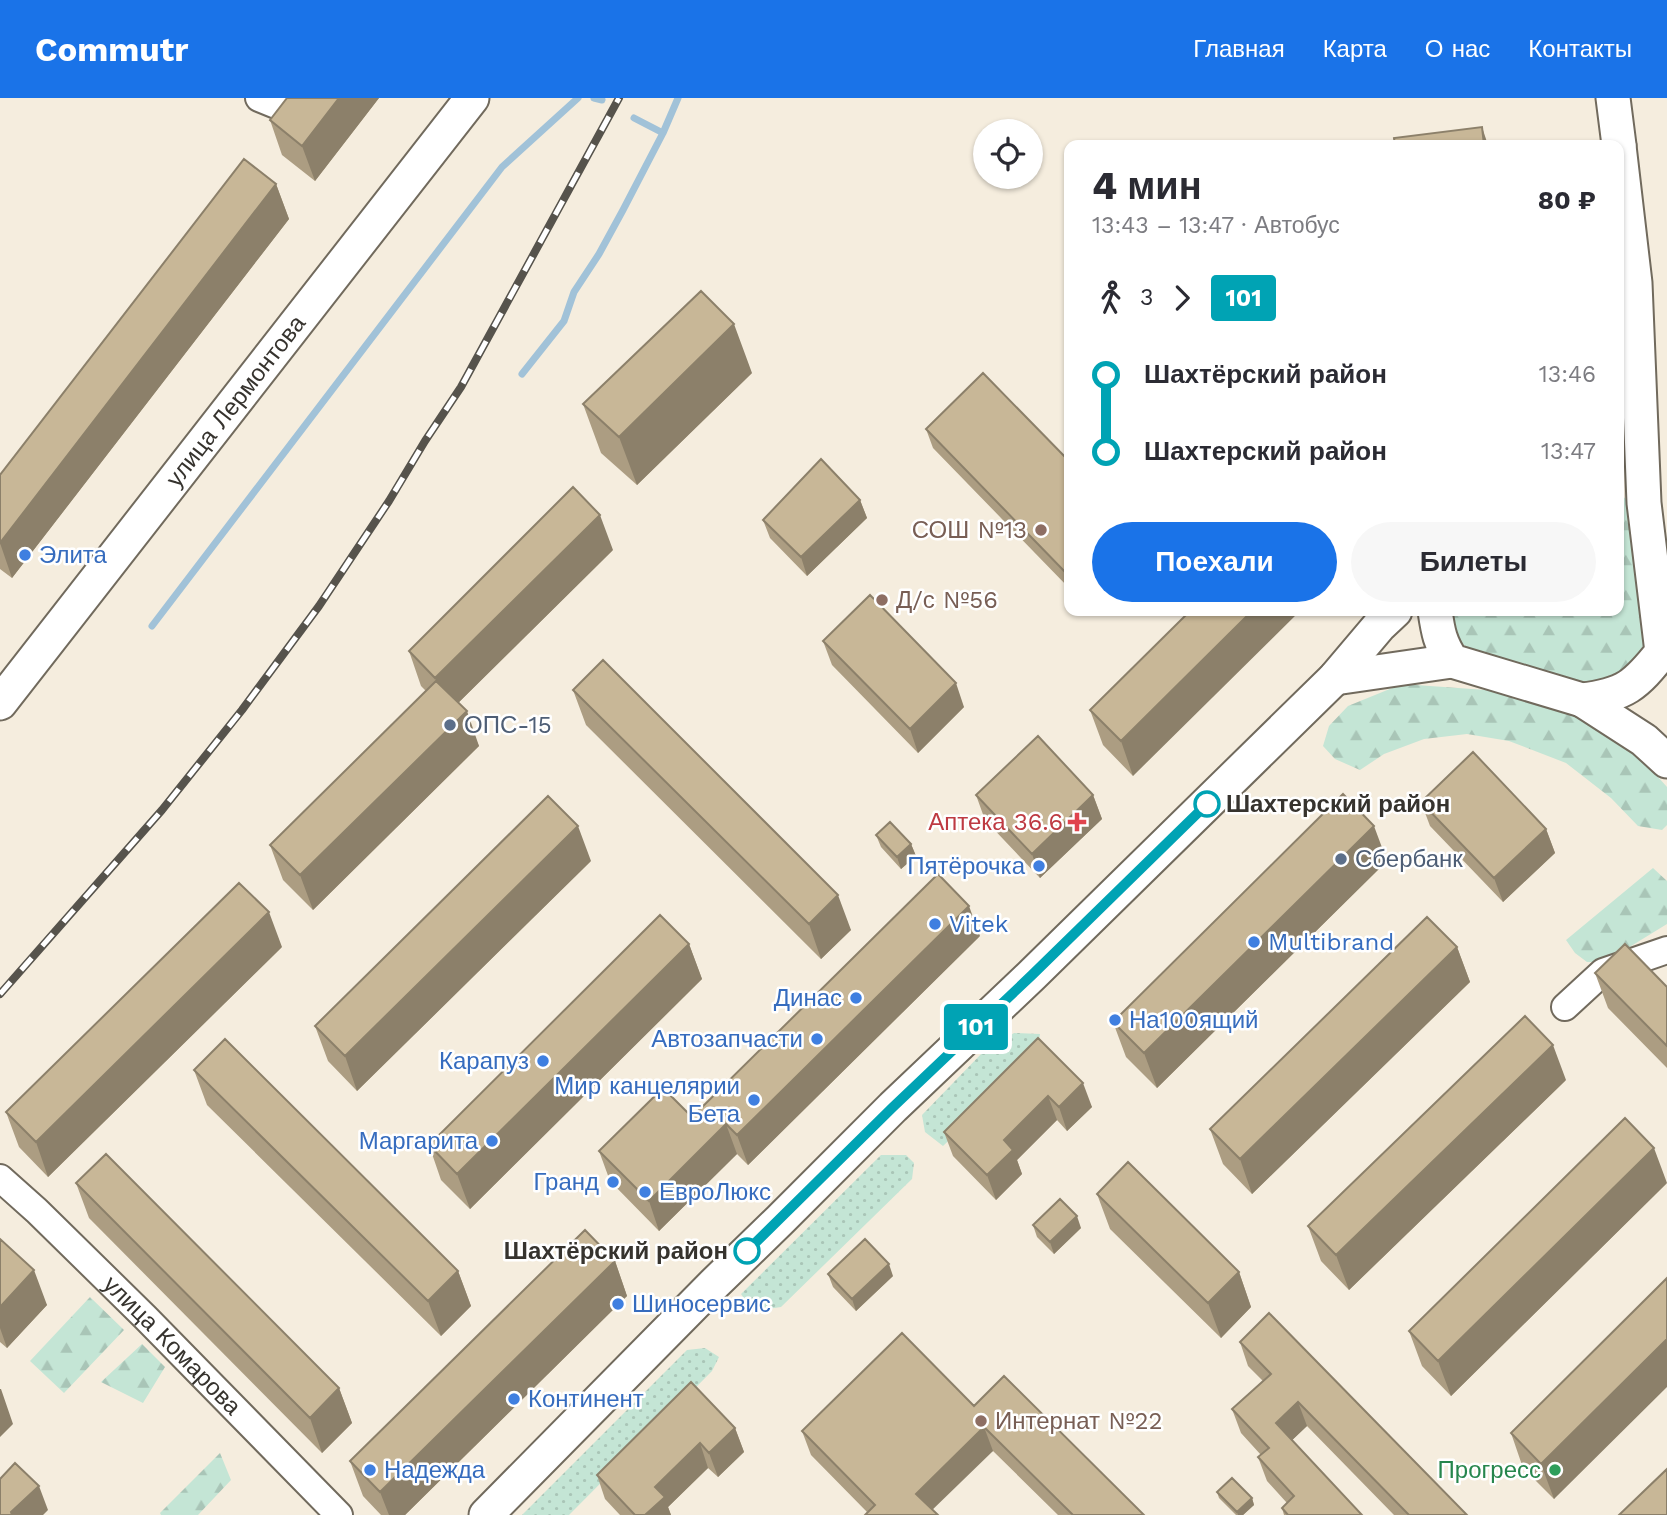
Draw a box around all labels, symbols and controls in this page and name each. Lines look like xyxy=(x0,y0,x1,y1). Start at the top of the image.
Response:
text: Commutr xyxy=(35,30,188,69)
text: Главная xyxy=(1193,35,1285,63)
text: Карта xyxy=(1323,35,1387,63)
text: О нас xyxy=(1425,35,1490,63)
text: Контакты xyxy=(1528,35,1632,63)
map controls xyxy=(973,119,1043,189)
button: locate xyxy=(973,119,1043,189)
text: 4 мин xyxy=(1092,164,1202,208)
text: 80 ₽ xyxy=(1538,185,1596,215)
text: 13:43 – 13:47 · Автобус xyxy=(1092,212,1340,239)
icon: walk xyxy=(1092,279,1130,317)
icon: forward xyxy=(1163,279,1201,317)
text: 3 xyxy=(1140,284,1153,311)
text: 101 xyxy=(1225,284,1262,312)
street label: улица Лермонтова xyxy=(160,309,312,492)
text: Шахтёрский район xyxy=(1144,359,1387,389)
text: 13:46 xyxy=(1539,361,1596,388)
text: Шахтерский район xyxy=(1144,436,1387,466)
text: 13:47 xyxy=(1541,438,1596,465)
place label: СОШ №13 xyxy=(912,516,1027,544)
marker: СОШ №13 xyxy=(1033,522,1049,538)
button: Поехали xyxy=(1092,522,1337,602)
button: Билеты xyxy=(1351,522,1596,602)
place label: Элита xyxy=(39,541,108,569)
marker: Элита xyxy=(17,547,33,563)
place label: Д/с №56 xyxy=(896,586,998,614)
marker: Д/с №56 xyxy=(874,592,890,608)
place label: ОПС-15 xyxy=(464,711,552,739)
marker: ОПС-15 xyxy=(442,717,458,733)
place label: Шахтерский район xyxy=(1226,790,1450,818)
marker: Шахтерский район xyxy=(1194,791,1220,817)
place label: Аптека 36.6 xyxy=(928,808,1063,836)
marker: Аптека 36.6 xyxy=(1069,814,1085,830)
place label: Сбербанк xyxy=(1355,845,1463,873)
marker: Сбербанк xyxy=(1333,851,1349,867)
place label: Пятёрочка xyxy=(907,852,1026,880)
marker: Пятёрочка xyxy=(1031,858,1047,874)
place label: Vitek xyxy=(949,910,1009,938)
marker: Vitek xyxy=(927,916,943,932)
place label: Multibrand xyxy=(1268,928,1394,956)
marker: Multibrand xyxy=(1246,934,1262,950)
place label: Динас xyxy=(774,984,842,1012)
marker: Динас xyxy=(848,990,864,1006)
line badge: 101 xyxy=(936,1004,1016,1050)
place label: На100ящий xyxy=(1129,1006,1258,1034)
marker: На100ящий xyxy=(1107,1012,1123,1028)
text: 101 xyxy=(958,1013,994,1041)
place label: Автозапчасти xyxy=(651,1025,803,1053)
marker: Автозапчасти xyxy=(809,1031,825,1047)
place label: Карапуз xyxy=(439,1047,529,1075)
marker: Карапуз xyxy=(535,1053,551,1069)
place label: Мир канцелярии Бета xyxy=(554,1072,741,1128)
marker: Мир канцелярии Бета xyxy=(746,1092,762,1108)
place label: Маргарита xyxy=(359,1127,479,1155)
marker: Маргарита xyxy=(484,1133,500,1149)
place label: Гранд xyxy=(533,1168,599,1196)
marker: Гранд xyxy=(605,1174,621,1190)
place label: ЕвроЛюкс xyxy=(659,1178,771,1206)
marker: ЕвроЛюкс xyxy=(637,1184,653,1200)
place label: Шахтёрский район xyxy=(504,1237,728,1265)
marker: Шахтёрский район xyxy=(734,1238,760,1264)
street label: улица Комарова xyxy=(97,1270,247,1421)
place label: Шиносервис xyxy=(632,1290,771,1318)
marker: Шиносервис xyxy=(610,1296,626,1312)
place label: Континент xyxy=(528,1385,644,1413)
marker: Континент xyxy=(506,1391,522,1407)
place label: Интернат №22 xyxy=(995,1407,1162,1435)
marker: Интернат №22 xyxy=(973,1413,989,1429)
place label: Надежда xyxy=(384,1456,486,1484)
place label: Прогресс xyxy=(1438,1456,1541,1484)
marker: Надежда xyxy=(362,1462,378,1478)
marker: Прогресс xyxy=(1547,1462,1563,1478)

